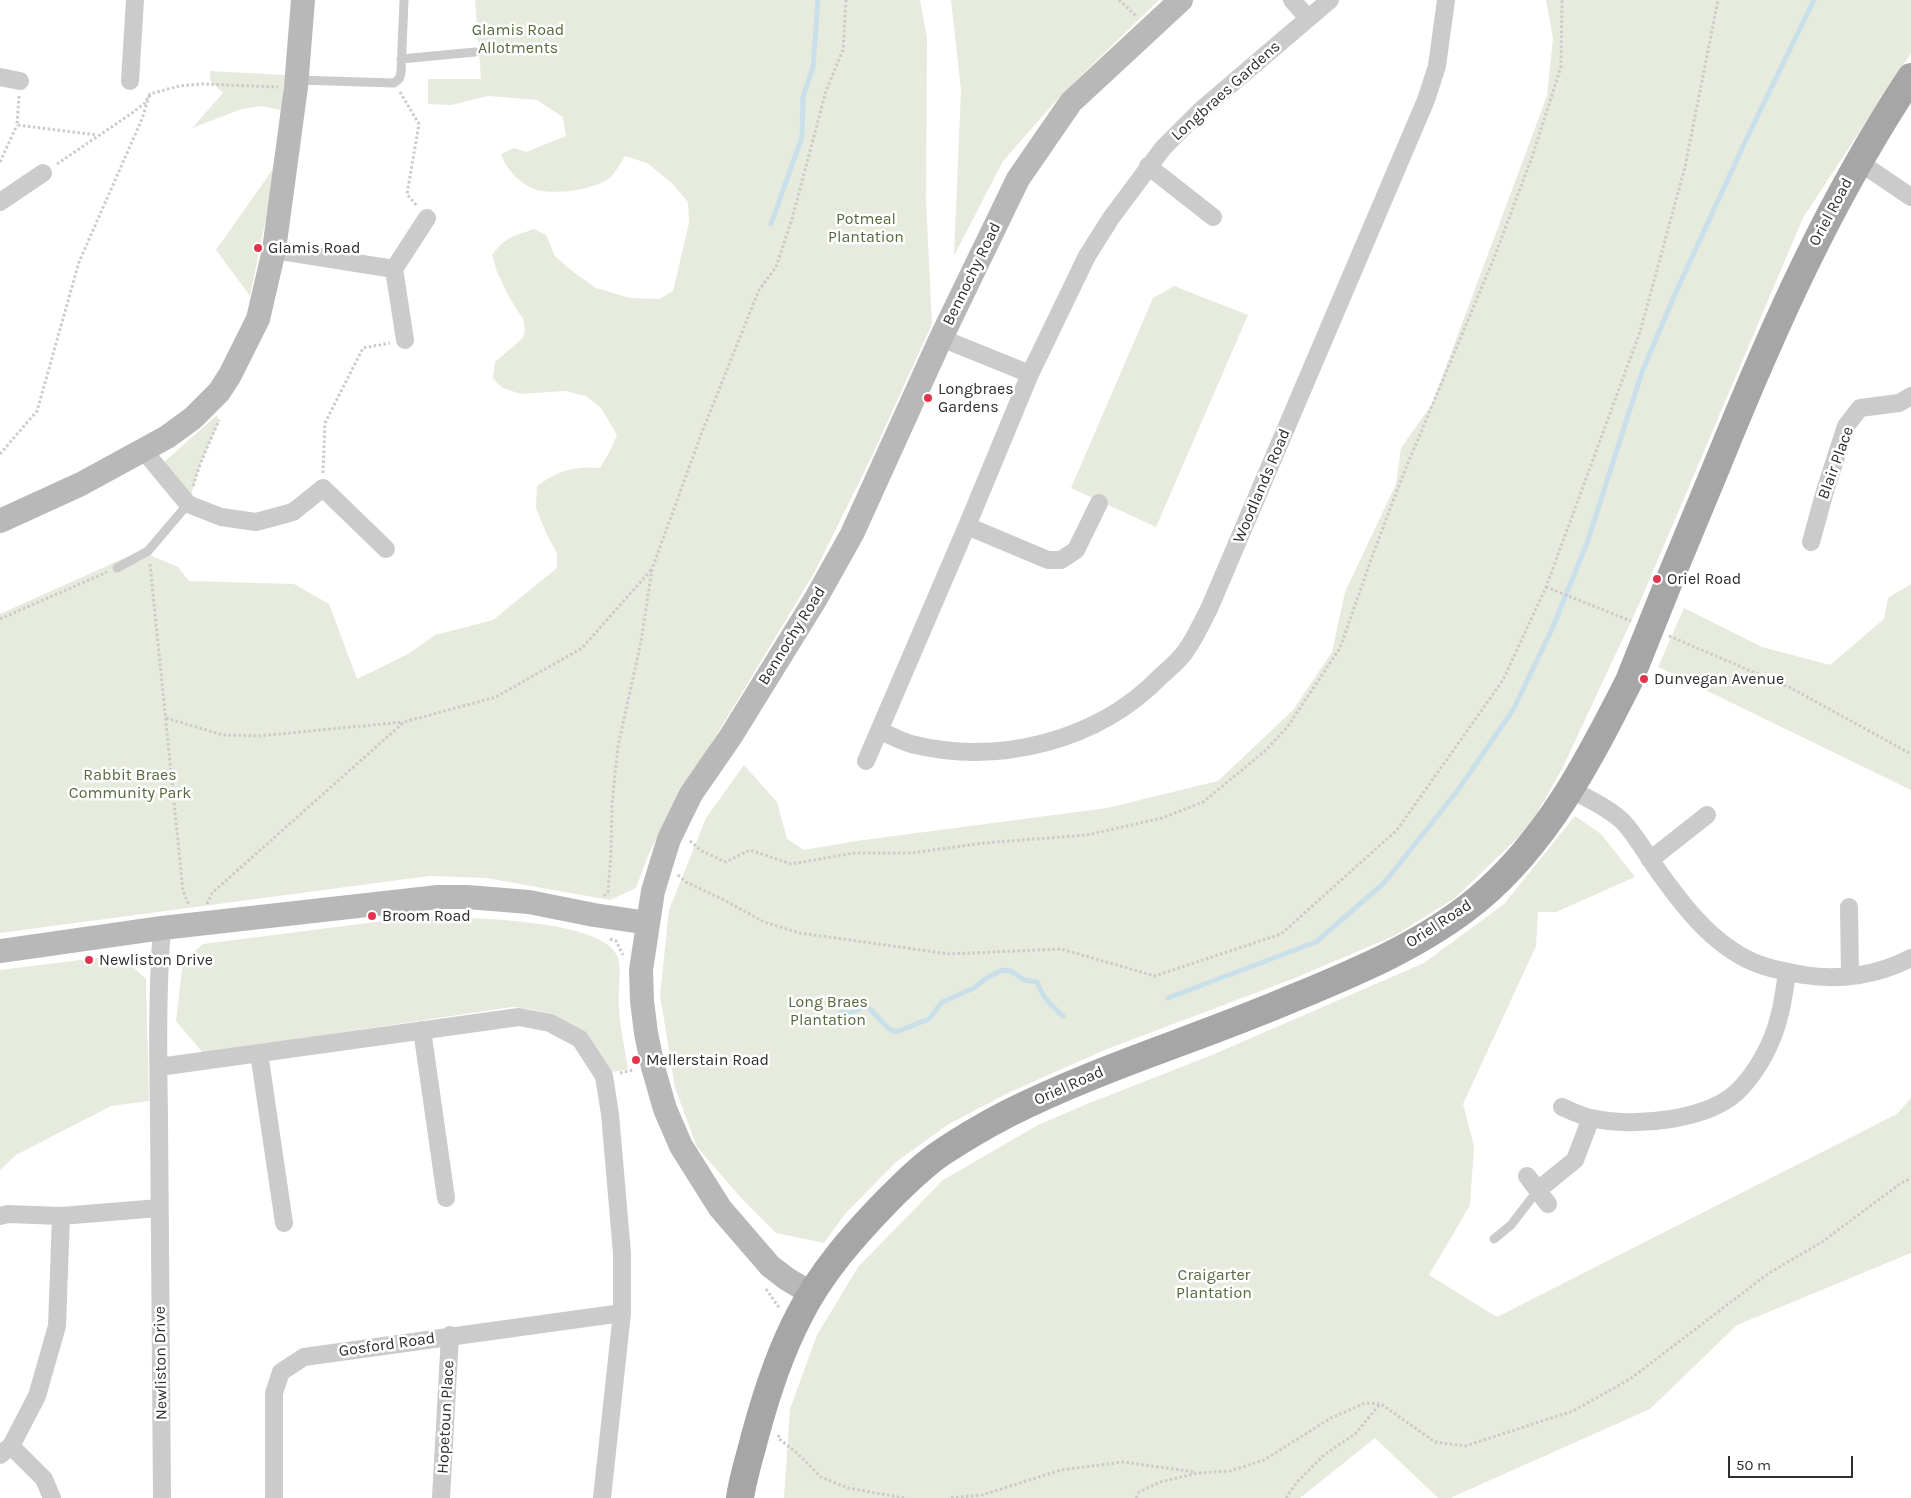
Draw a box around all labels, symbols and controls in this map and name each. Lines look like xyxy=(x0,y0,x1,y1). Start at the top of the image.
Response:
park label: Glamis Road Allotments xyxy=(472,20,564,58)
street label: Longbraes Gardens xyxy=(1168,37,1284,145)
street label: Oriel Road xyxy=(1805,175,1857,249)
park label: Potmeal Plantation xyxy=(828,209,904,247)
street label: Bennochy Road xyxy=(939,219,1005,329)
place label: Glamis Road xyxy=(268,238,360,258)
marker: Glamis Road xyxy=(252,242,264,254)
place label: Longbraes Gardens xyxy=(938,379,1014,417)
marker: Longbraes Gardens xyxy=(922,392,934,404)
street label: Blair Place xyxy=(1814,424,1858,502)
street label: Woodlands Road xyxy=(1229,426,1295,546)
place label: Oriel Road xyxy=(1667,569,1741,589)
marker: Oriel Road xyxy=(1651,573,1663,585)
street label: Bennochy Road xyxy=(754,583,830,689)
place label: Dunvegan Avenue xyxy=(1654,669,1784,689)
marker: Dunvegan Avenue xyxy=(1638,673,1650,685)
park label: Rabbit Braes Community Park xyxy=(69,765,191,803)
street label: Oriel Road xyxy=(1403,896,1475,952)
place label: Broom Road xyxy=(382,906,471,926)
marker: Broom Road xyxy=(366,910,378,922)
place label: Newliston Drive xyxy=(99,950,213,970)
marker: Newliston Drive xyxy=(83,954,95,966)
park label: Long Braes Plantation xyxy=(788,992,868,1030)
place label: Mellerstain Road xyxy=(646,1050,769,1070)
marker: Mellerstain Road xyxy=(630,1054,642,1066)
street label: Oriel Road xyxy=(1031,1062,1107,1110)
park label: Craigarter Plantation xyxy=(1176,1265,1252,1303)
street label: Newliston Drive xyxy=(150,1306,172,1420)
street label: Gosford Road xyxy=(338,1329,436,1361)
street label: Hopetoun Place xyxy=(433,1360,459,1474)
scale bar xyxy=(1731,1446,1856,1478)
text: 50 m xyxy=(1736,1456,1771,1474)

